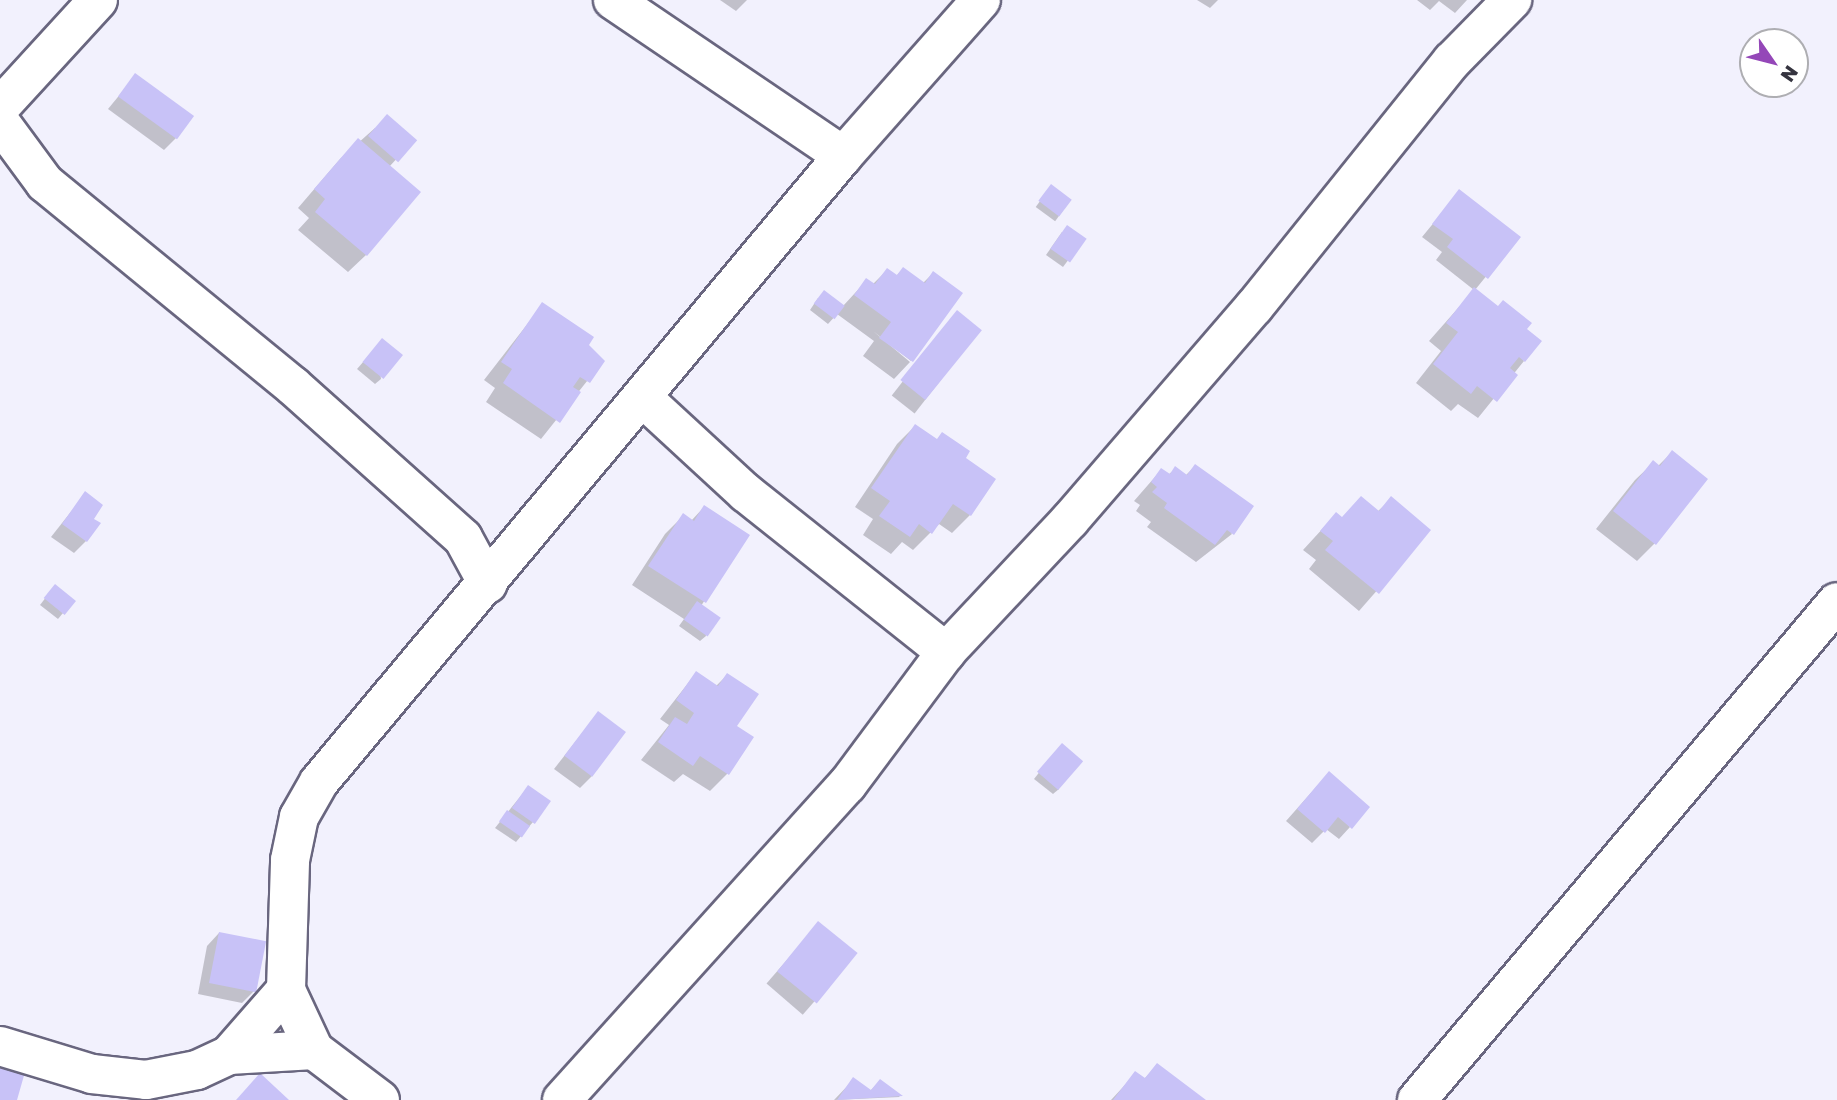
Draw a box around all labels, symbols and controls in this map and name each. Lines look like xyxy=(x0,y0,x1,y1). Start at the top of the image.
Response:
north arrow xyxy=(1739,28,1809,98)
text: N xyxy=(1776,62,1804,87)

